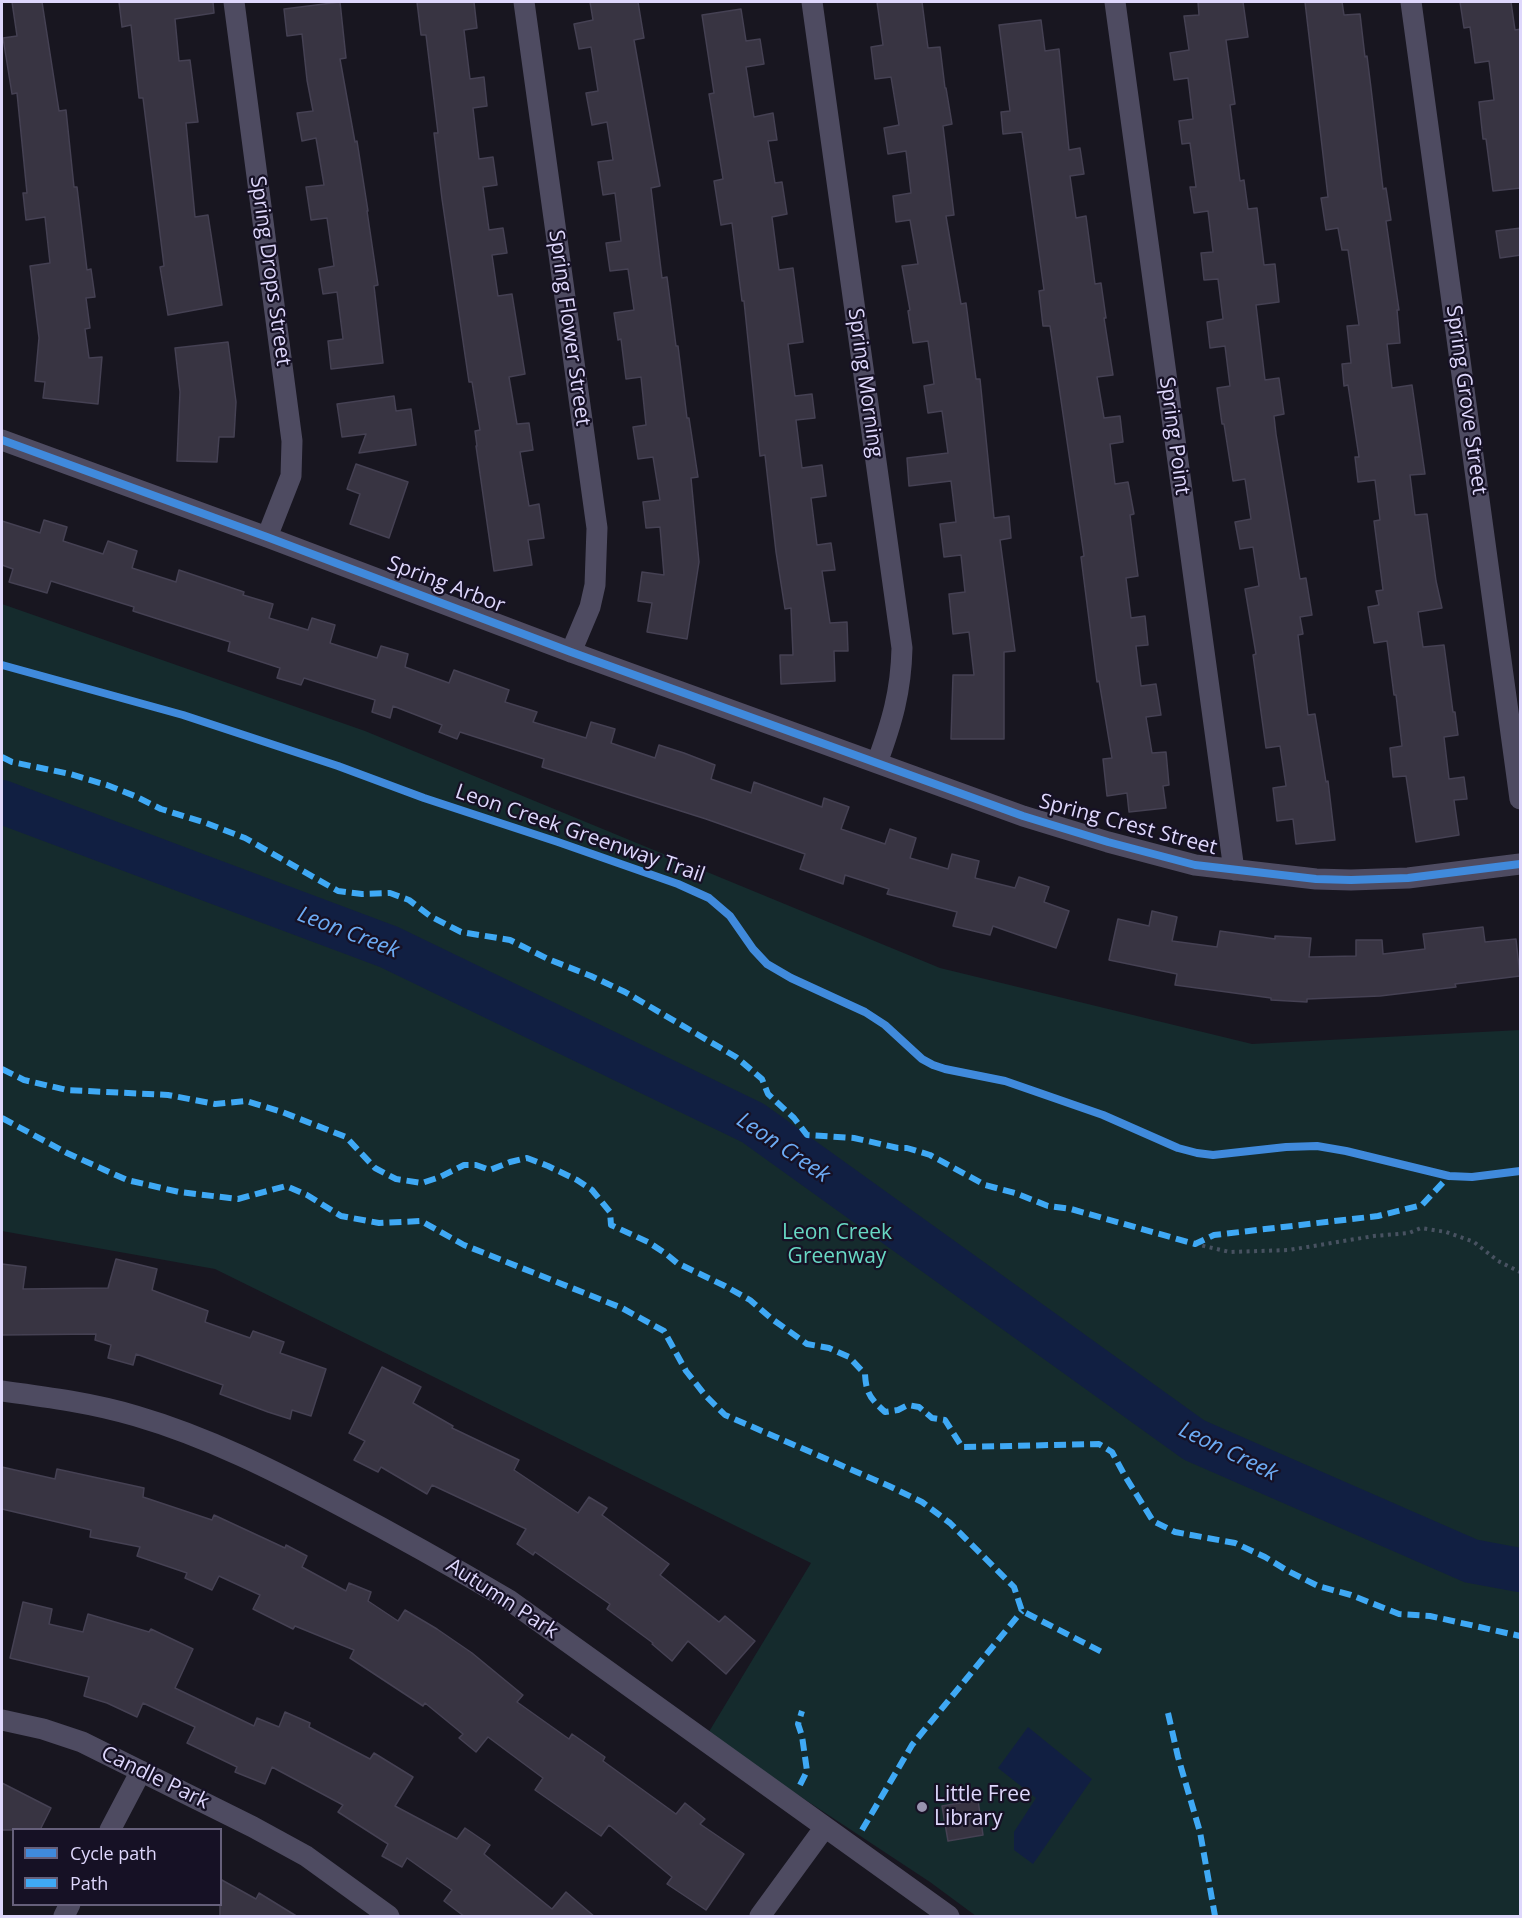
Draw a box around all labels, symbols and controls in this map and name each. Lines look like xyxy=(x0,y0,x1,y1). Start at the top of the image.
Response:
street label: Spring Drops Street xyxy=(244,174,296,368)
street label: Spring Flower Street xyxy=(543,228,595,428)
street label: Spring Grove Street xyxy=(1440,304,1492,496)
street label: Spring Morning xyxy=(842,307,888,459)
street label: Spring Point xyxy=(1153,375,1195,497)
street label: Spring Arbor xyxy=(384,551,508,619)
street label: Leon Creek Greenway Trail xyxy=(452,779,708,889)
street label: Spring Crest Street xyxy=(1036,789,1220,861)
water label: Leon Creek xyxy=(294,902,402,964)
water label: Leon Creek xyxy=(731,1107,835,1189)
park label: Leon Creek Greenway xyxy=(782,1220,892,1270)
water label: Leon Creek xyxy=(1174,1417,1282,1487)
street label: Autumn Park xyxy=(441,1554,563,1644)
street label: Candle Park xyxy=(97,1741,213,1815)
place label: Little Free Library xyxy=(934,1782,1031,1832)
marker: Little Free Library xyxy=(915,1800,929,1814)
legend xyxy=(12,1828,222,1906)
text: Cycle path xyxy=(70,1841,157,1865)
text: Path xyxy=(70,1871,108,1895)

